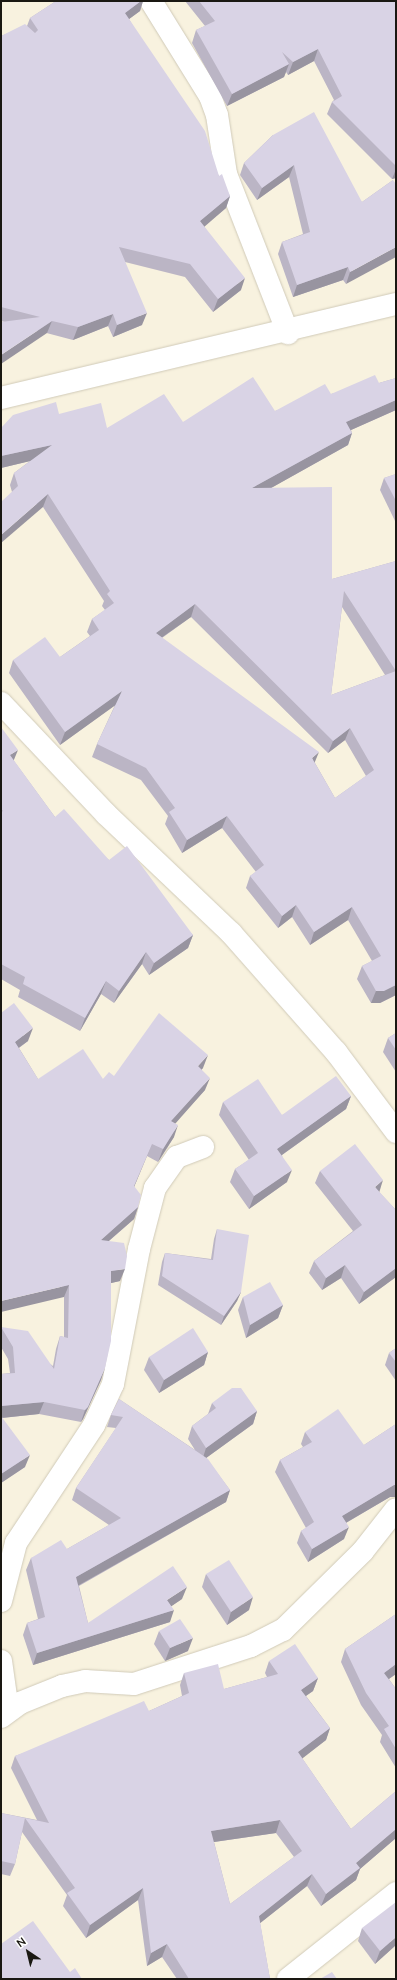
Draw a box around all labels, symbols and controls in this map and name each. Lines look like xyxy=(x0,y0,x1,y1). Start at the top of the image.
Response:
north arrow xyxy=(8,1932,48,1972)
text: N xyxy=(14,1934,29,1950)

